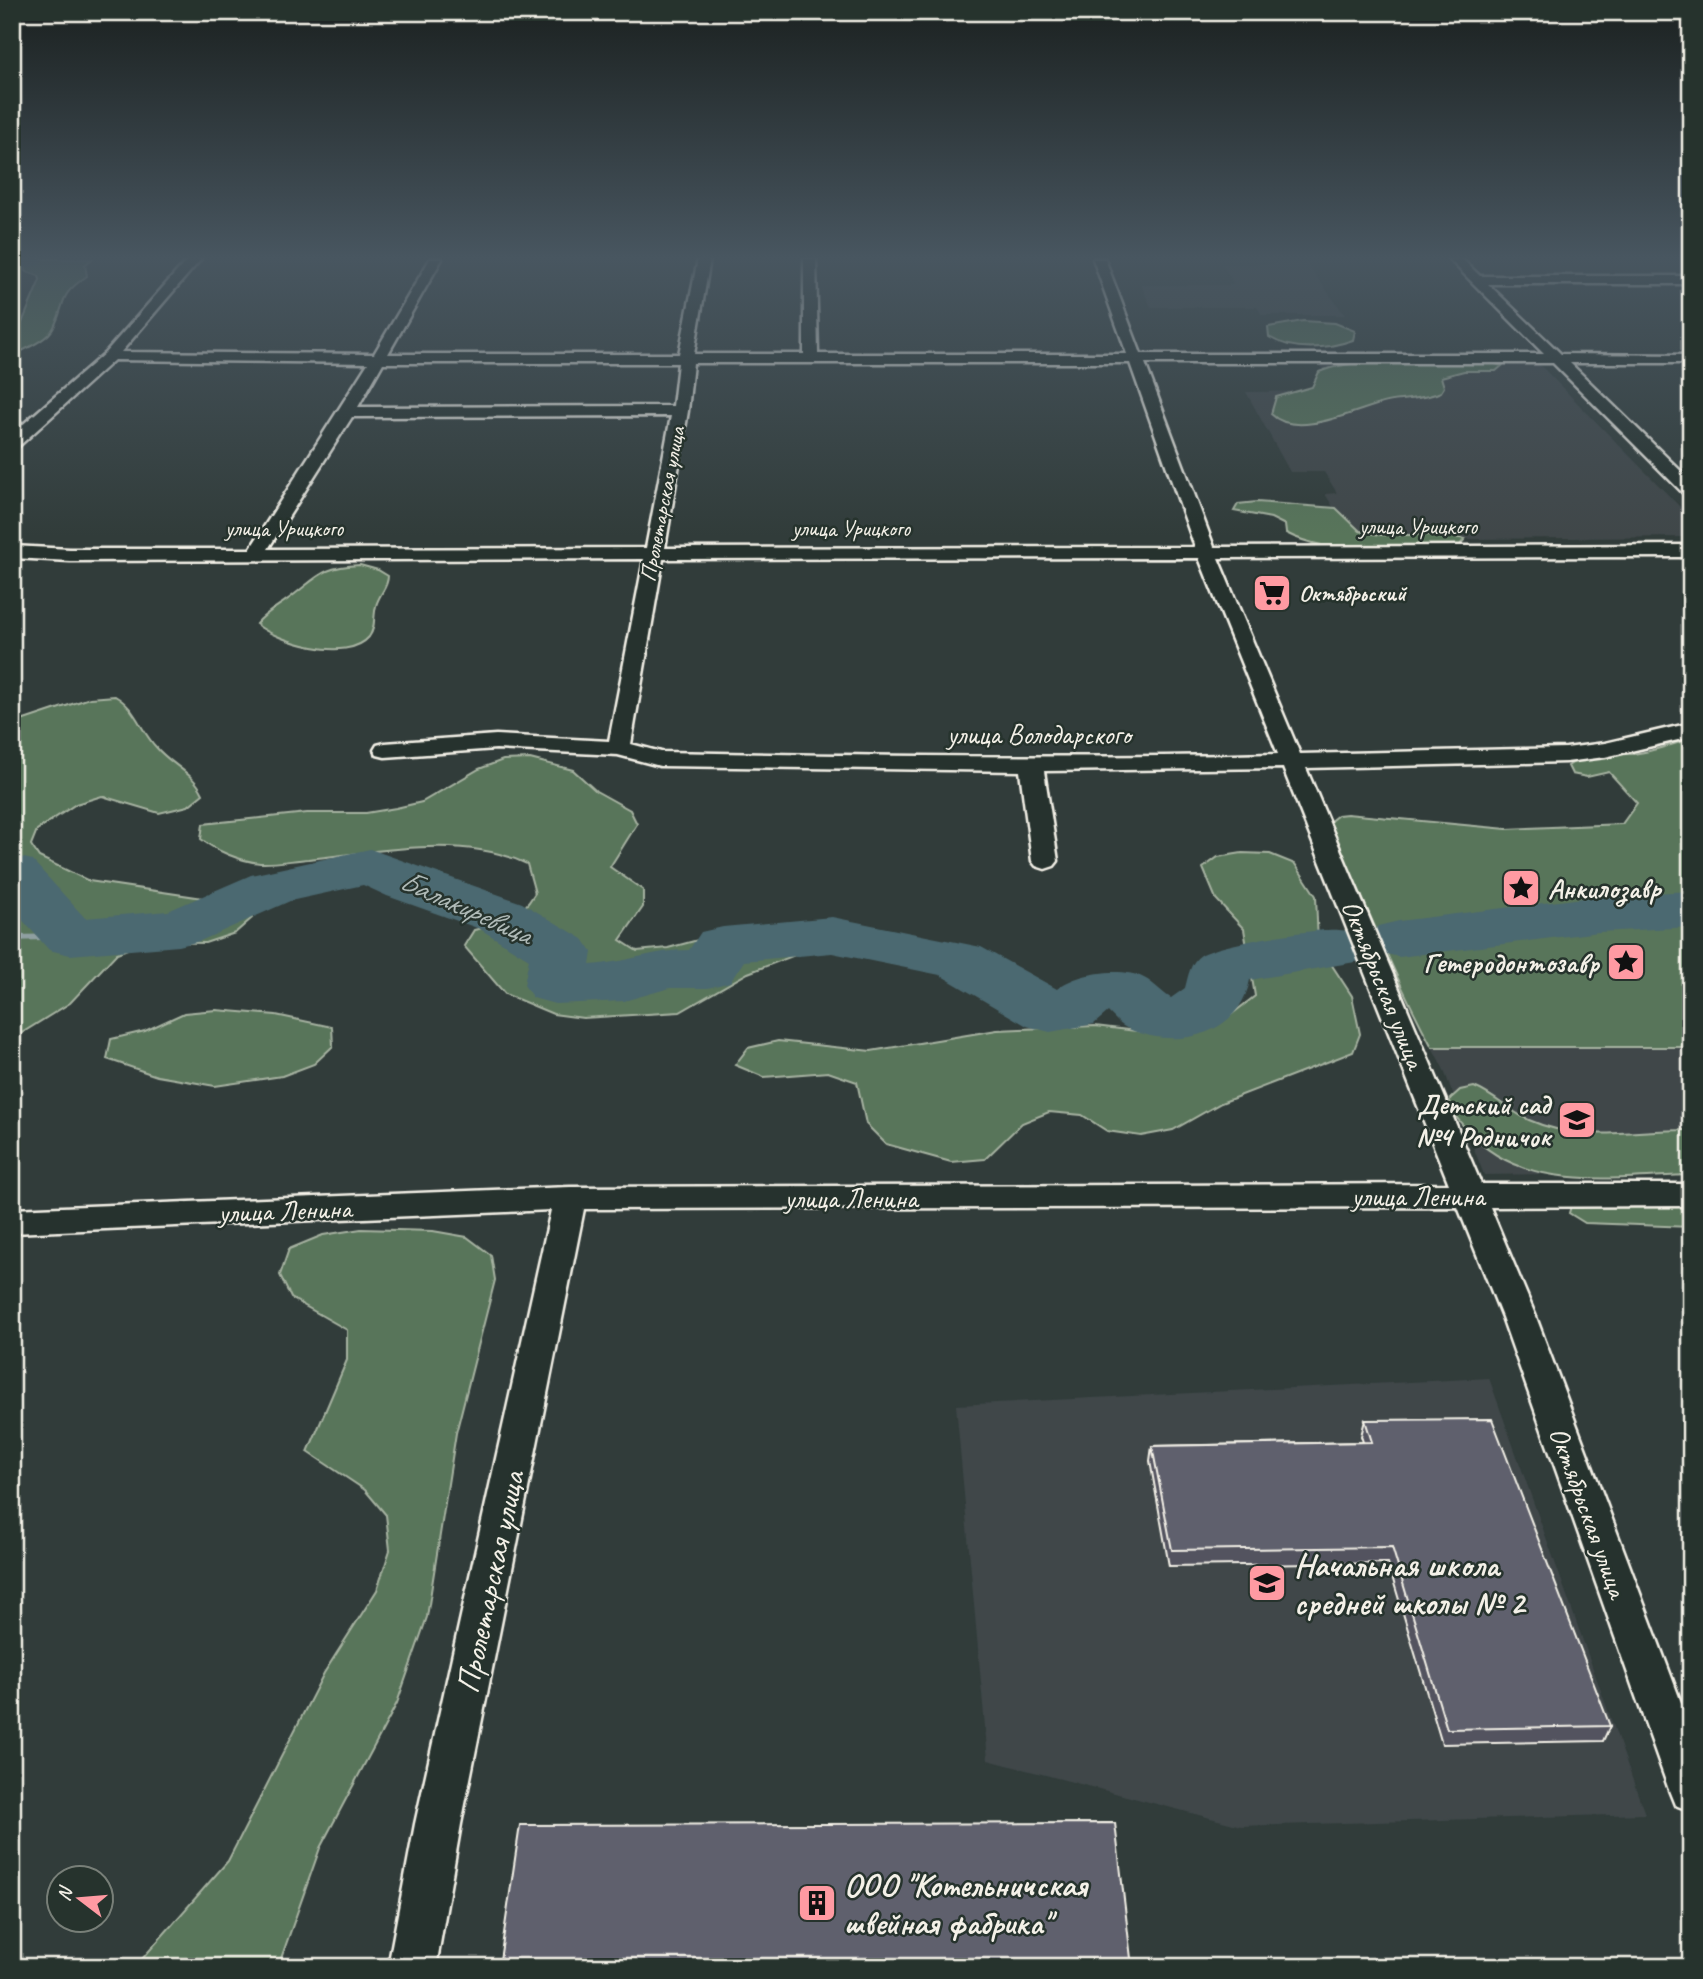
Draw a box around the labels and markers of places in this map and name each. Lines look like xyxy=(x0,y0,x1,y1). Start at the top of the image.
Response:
supermarket icon: Октябрьский xyxy=(1251,572,1293,614)
place label: Октябрьский xyxy=(1299,579,1408,608)
place icon: Анкилозавр xyxy=(1500,867,1542,909)
place label: Анкилозавр xyxy=(1548,871,1663,907)
place icon: Гетеродонтозавр xyxy=(1605,941,1647,983)
place label: Гетеродонтозавр xyxy=(1424,945,1600,980)
place label: Детский сад №4 Родничок xyxy=(1416,1087,1553,1154)
school or university icon: Детский сад №4 Родничок xyxy=(1556,1099,1598,1141)
place label: Начальная школа средней школы № 2 xyxy=(1294,1544,1527,1624)
school or university icon: Начальная школа средней школы № 2 xyxy=(1246,1562,1288,1604)
place label: ООО "Котельничская швейная фабрика" xyxy=(844,1864,1089,1944)
building icon: ООО "Котельничская швейная фабрика" xyxy=(796,1882,838,1924)

